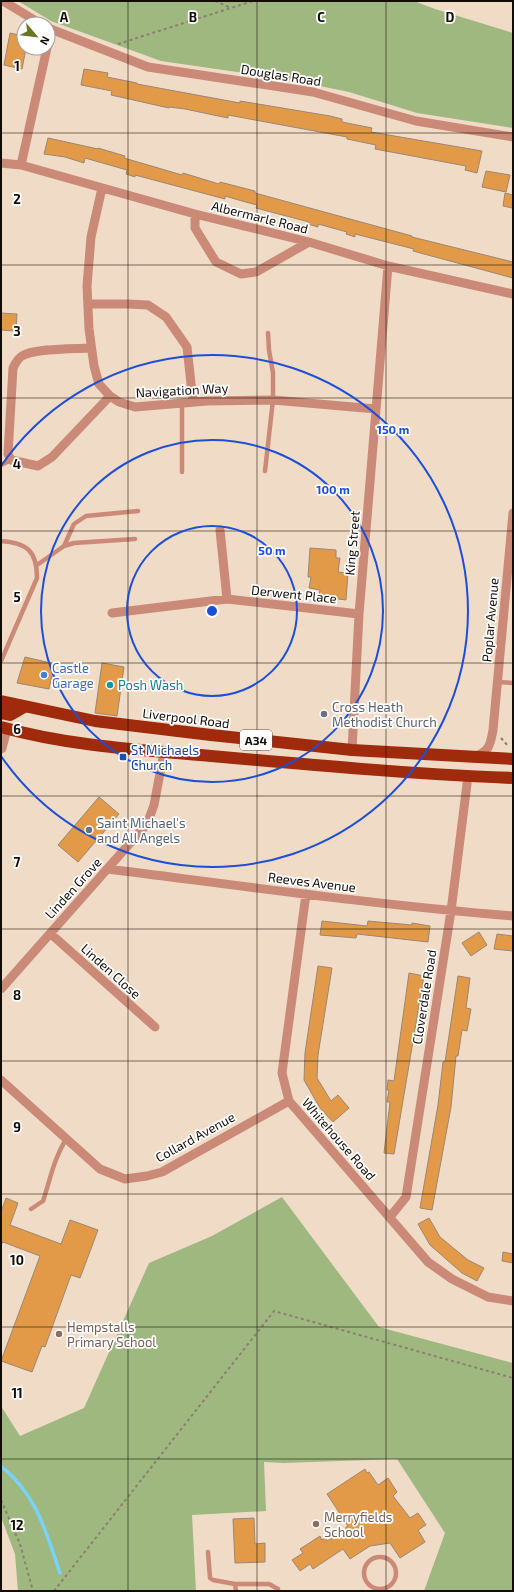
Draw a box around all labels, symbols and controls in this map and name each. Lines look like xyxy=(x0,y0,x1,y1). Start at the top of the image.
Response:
text: A xyxy=(60,9,69,25)
text: B xyxy=(189,9,197,25)
text: C xyxy=(317,9,325,25)
text: D xyxy=(446,9,455,25)
north arrow xyxy=(16,16,56,56)
text: N xyxy=(38,34,53,48)
text: 1 xyxy=(14,58,20,74)
street label: Douglas Road xyxy=(240,61,322,89)
text: 2 xyxy=(13,191,21,207)
street label: Albermarle Road xyxy=(210,197,310,237)
text: 3 xyxy=(13,323,21,339)
street label: Navigation Way xyxy=(135,380,229,400)
text: 150 m xyxy=(377,422,409,436)
text: 4 xyxy=(13,456,21,472)
text: 100 m xyxy=(316,482,350,496)
street label: King Street xyxy=(341,510,363,576)
text: 50 m xyxy=(258,543,286,557)
street label: Poplar Avenue xyxy=(478,577,502,663)
street label: Derwent Place xyxy=(251,582,338,606)
text: 5 xyxy=(13,589,21,605)
centre of rings xyxy=(205,604,219,618)
place label: Castle Garage xyxy=(52,660,94,691)
marker: Castle Garage xyxy=(39,670,49,680)
place label: Posh Wash xyxy=(118,677,183,693)
marker: Posh Wash xyxy=(105,680,115,690)
place label: Cross Heath Methodist Church xyxy=(332,699,437,730)
street label: Liverpool Road xyxy=(142,705,230,731)
marker: Cross Heath Methodist Church xyxy=(319,709,329,719)
text: 6 xyxy=(13,721,21,737)
road number: A34 xyxy=(240,730,272,750)
place label: St Michaels Church xyxy=(131,742,199,773)
marker: St Michaels Church xyxy=(118,752,128,762)
place label: Saint Michael's and All Angels xyxy=(97,815,186,846)
marker: Saint Michael's and All Angels xyxy=(84,825,94,835)
text: 7 xyxy=(14,854,21,870)
street label: Linden Grove xyxy=(41,854,105,922)
street label: Reeves Avenue xyxy=(267,869,357,895)
street label: Linden Close xyxy=(78,940,144,1002)
street label: Cloverdale Road xyxy=(409,948,439,1046)
text: 8 xyxy=(13,987,21,1003)
street label: Whitehouse Road xyxy=(299,1095,379,1183)
street label: Collard Avenue xyxy=(152,1109,238,1165)
text: 9 xyxy=(13,1119,21,1135)
text: 10 xyxy=(10,1252,24,1268)
place label: Hempstalls Primary School xyxy=(67,1319,156,1350)
marker: Hempstalls Primary School xyxy=(54,1329,64,1339)
text: 11 xyxy=(11,1385,23,1401)
place label: Merryfields School xyxy=(324,1509,392,1540)
text: 12 xyxy=(10,1517,24,1533)
marker: Merryfields School xyxy=(311,1519,321,1529)

